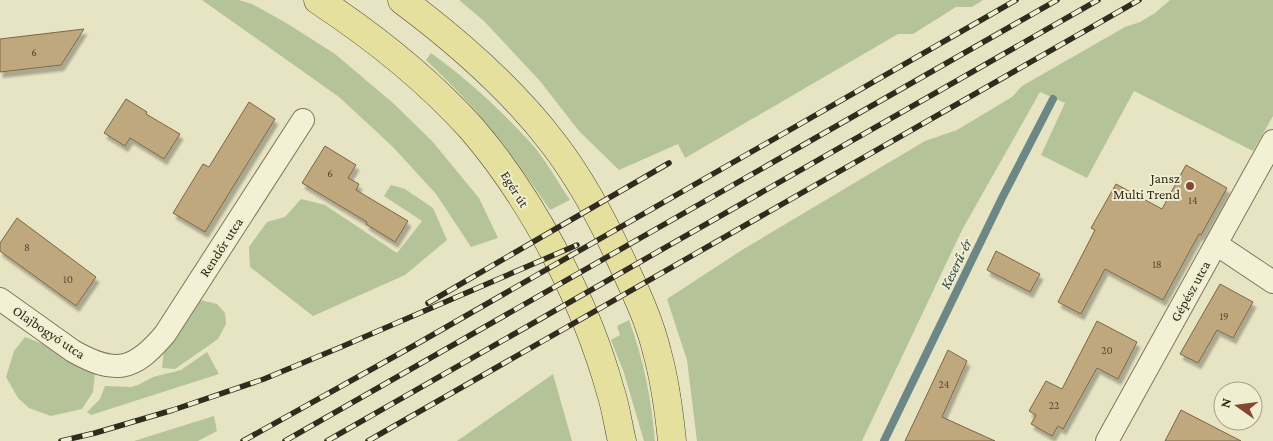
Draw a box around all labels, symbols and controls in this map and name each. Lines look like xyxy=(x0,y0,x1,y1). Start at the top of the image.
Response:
house number: 6 xyxy=(31,46,37,58)
house number: 6 xyxy=(327,167,333,179)
street label: Egér út xyxy=(498,168,533,210)
place label: Jansz Multi Trend xyxy=(1113,170,1181,202)
marker: Jansz Multi Trend xyxy=(1184,180,1196,192)
house number: 14 xyxy=(1188,194,1198,206)
street label: Rendőr utca xyxy=(196,214,246,280)
water label: Keserű-ér xyxy=(937,236,975,292)
house number: 8 xyxy=(24,241,30,253)
street label: Gépész utca xyxy=(1167,257,1213,324)
house number: 18 xyxy=(1152,258,1162,270)
house number: 10 xyxy=(63,273,73,285)
street label: Olajbogyó utca xyxy=(9,302,89,363)
house number: 19 xyxy=(1219,310,1229,322)
house number: 20 xyxy=(1101,344,1113,356)
house number: 24 xyxy=(939,378,950,390)
north arrow xyxy=(1213,381,1263,431)
text: N xyxy=(1216,396,1234,409)
house number: 22 xyxy=(1049,399,1059,411)

